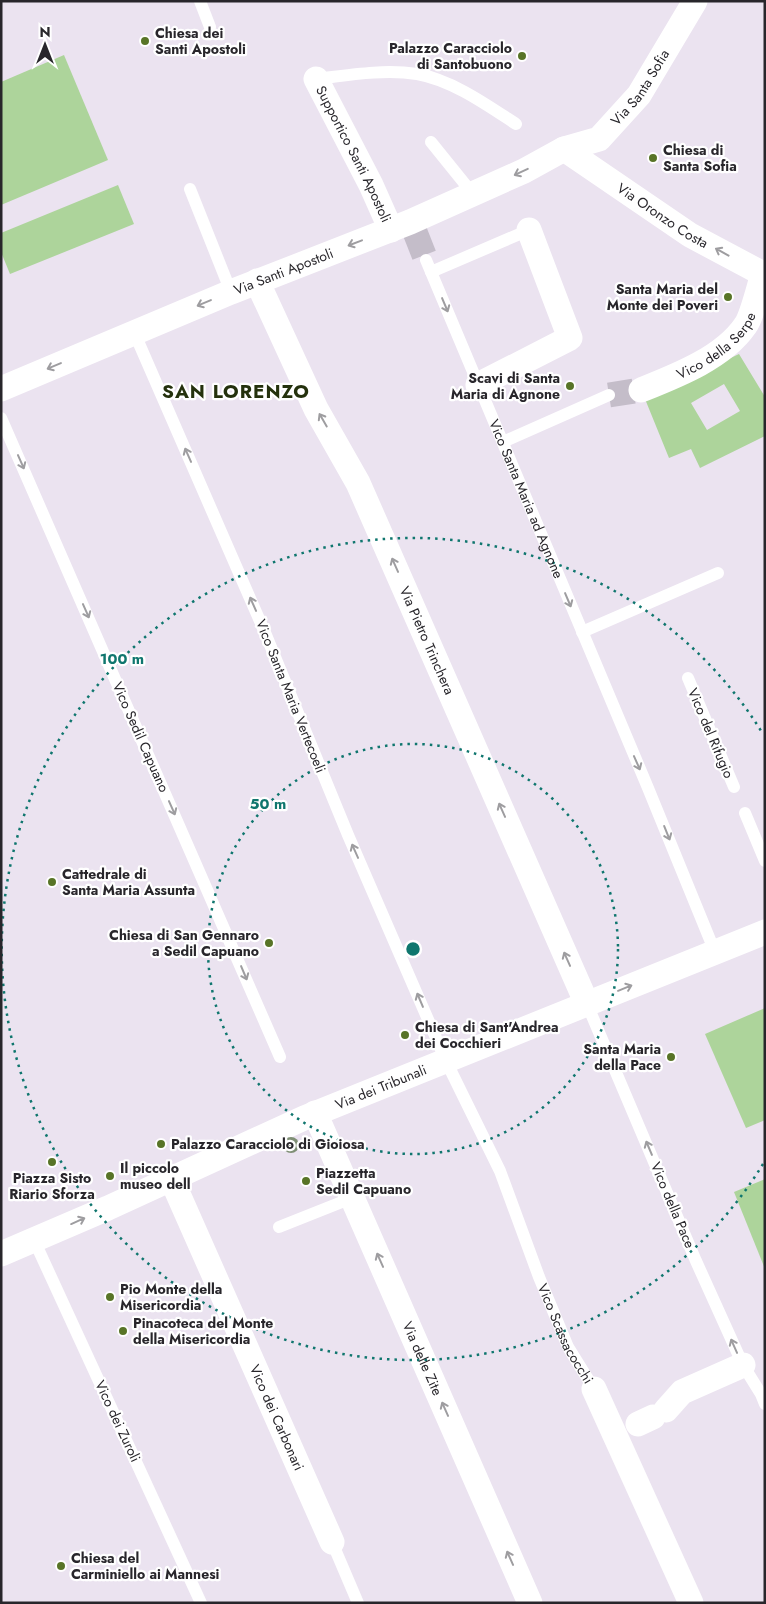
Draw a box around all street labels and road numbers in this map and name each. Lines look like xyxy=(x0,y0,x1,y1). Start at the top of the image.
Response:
street label: Via Santa Sofia xyxy=(606,46,674,130)
street label: Supportico Santi Apostoli xyxy=(311,82,396,225)
street label: Via Oronzo Costa xyxy=(613,178,712,253)
street label: Via Santi Apostoli xyxy=(231,243,336,300)
street label: Vico della Serpe xyxy=(673,309,761,384)
street label: Vico Santa Maria ad Agnone xyxy=(484,416,569,581)
street label: Via Pietro Trinchera xyxy=(395,583,460,698)
street label: Vico Santa Maria Vertecoeli xyxy=(251,616,331,776)
street label: Vico Sedil Capuano xyxy=(108,679,174,796)
street label: Vico del Rifugio xyxy=(683,685,739,781)
street label: Via dei Tribunali xyxy=(332,1060,430,1114)
street label: Vico della Pace xyxy=(646,1159,700,1251)
street label: Vico Scassacocchi xyxy=(533,1280,598,1388)
street label: Via delle Zite xyxy=(398,1318,448,1399)
street label: Vico dei Carbonari xyxy=(245,1362,309,1474)
street label: Vico dei Zuroli xyxy=(90,1377,146,1465)

